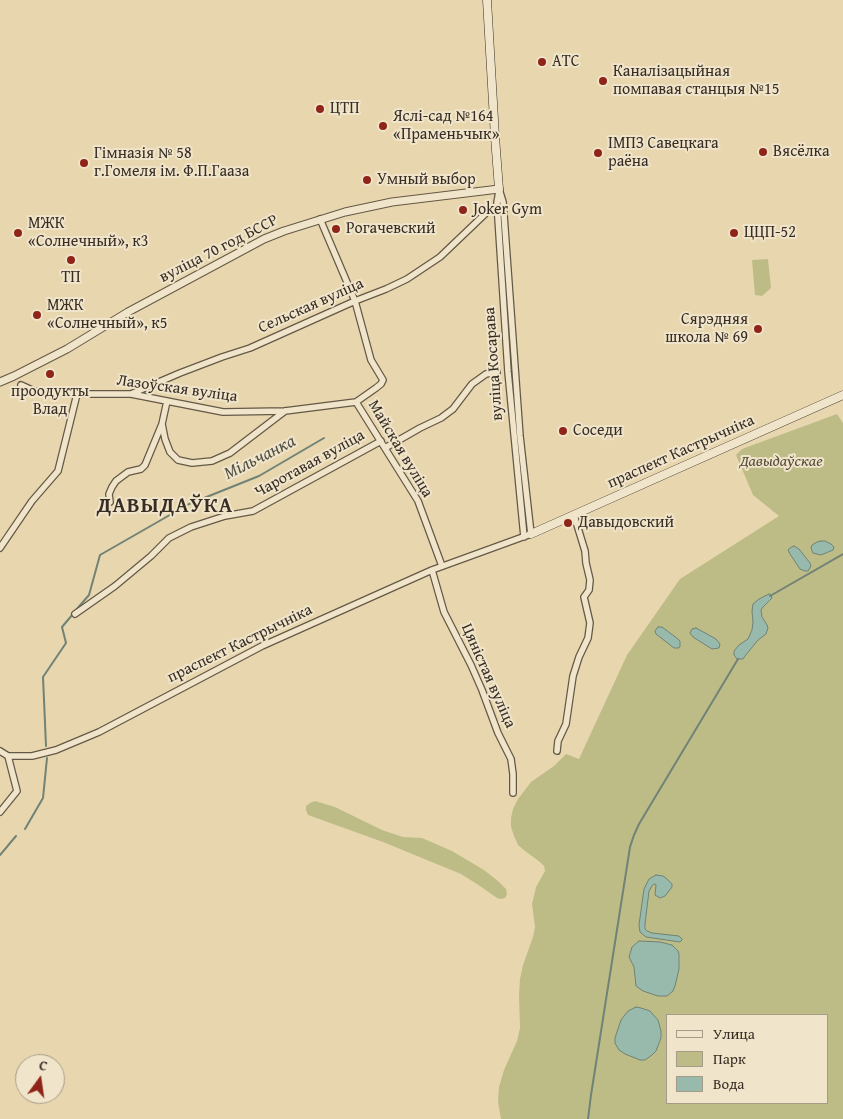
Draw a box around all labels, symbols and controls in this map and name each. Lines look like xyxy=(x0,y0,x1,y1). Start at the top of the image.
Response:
place label: АТС xyxy=(552,52,579,72)
marker: АТС xyxy=(536,56,548,68)
place label: Каналізацыйная помпавая станцыя №15 xyxy=(613,62,779,100)
marker: Каналізацыйная помпавая станцыя №15 xyxy=(597,75,609,87)
place label: ЦТП xyxy=(330,99,360,119)
marker: ЦТП xyxy=(314,103,326,115)
place label: Яслі-сад №164 «Праменьчык» xyxy=(393,107,499,145)
marker: Яслі-сад №164 «Праменьчык» xyxy=(377,120,389,132)
place label: ІМПЗ Савецкага раёна xyxy=(608,134,719,172)
place label: Вясёлка xyxy=(773,142,830,162)
place label: Гімназія № 58 г.Гомеля ім. Ф.П.Гааза xyxy=(94,144,249,182)
marker: Вясёлка xyxy=(757,146,769,158)
marker: ІМПЗ Савецкага раёна xyxy=(592,147,604,159)
marker: Гімназія № 58 г.Гомеля ім. Ф.П.Гааза xyxy=(78,157,90,169)
place label: Умный выбор xyxy=(377,170,476,190)
marker: Умный выбор xyxy=(361,174,373,186)
place label: Joker Gym xyxy=(473,200,542,220)
marker: Joker Gym xyxy=(457,204,469,216)
street label: вуліца 70 год БССР xyxy=(156,211,282,287)
place label: МЖК «Солнечный», к3 xyxy=(28,214,148,252)
place label: Рогачевский xyxy=(346,219,436,239)
marker: Рогачевский xyxy=(330,223,342,235)
place label: ЦЦП-52 xyxy=(744,223,796,243)
marker: МЖК «Солнечный», к3 xyxy=(12,227,24,239)
marker: ЦЦП-52 xyxy=(728,227,740,239)
marker: ТП xyxy=(65,254,77,266)
place label: ТП xyxy=(61,268,81,288)
street label: Сельская вуліца xyxy=(255,274,367,338)
place label: МЖК «Солнечный», к5 xyxy=(47,296,167,334)
street label: вуліца Косарава xyxy=(480,307,508,421)
marker: МЖК «Солнечный», к5 xyxy=(31,309,43,321)
place label: Сярэдняя школа № 69 xyxy=(665,310,748,348)
marker: Сярэдняя школа № 69 xyxy=(752,323,764,335)
marker: проодукты Влад xyxy=(44,368,56,380)
street label: Лазоўская вуліца xyxy=(115,371,239,407)
place label: проодукты Влад xyxy=(11,382,89,420)
street label: Майская вуліца xyxy=(363,397,437,501)
street label: праспект Кастрычніка xyxy=(604,411,758,493)
place label: Соседи xyxy=(573,421,623,441)
marker: Соседи xyxy=(557,425,569,437)
street label: Чаротавая вуліца xyxy=(252,426,368,502)
water label: Мільчанка xyxy=(221,431,299,485)
park label: Давыдаўскае xyxy=(739,452,823,472)
district label: ДАВЫДАЎКА xyxy=(96,494,234,520)
place label: Давыдовский xyxy=(578,513,674,533)
marker: Давыдовский xyxy=(562,517,574,529)
street label: праспект Кастрычніка xyxy=(164,601,316,687)
street label: Цяністая вуліца xyxy=(456,621,520,731)
legend xyxy=(666,1014,828,1104)
text: Улица xyxy=(713,1023,755,1044)
text: Парк xyxy=(713,1048,746,1069)
north arrow xyxy=(15,1054,65,1104)
text: С xyxy=(37,1055,50,1076)
text: Вода xyxy=(713,1073,744,1094)

